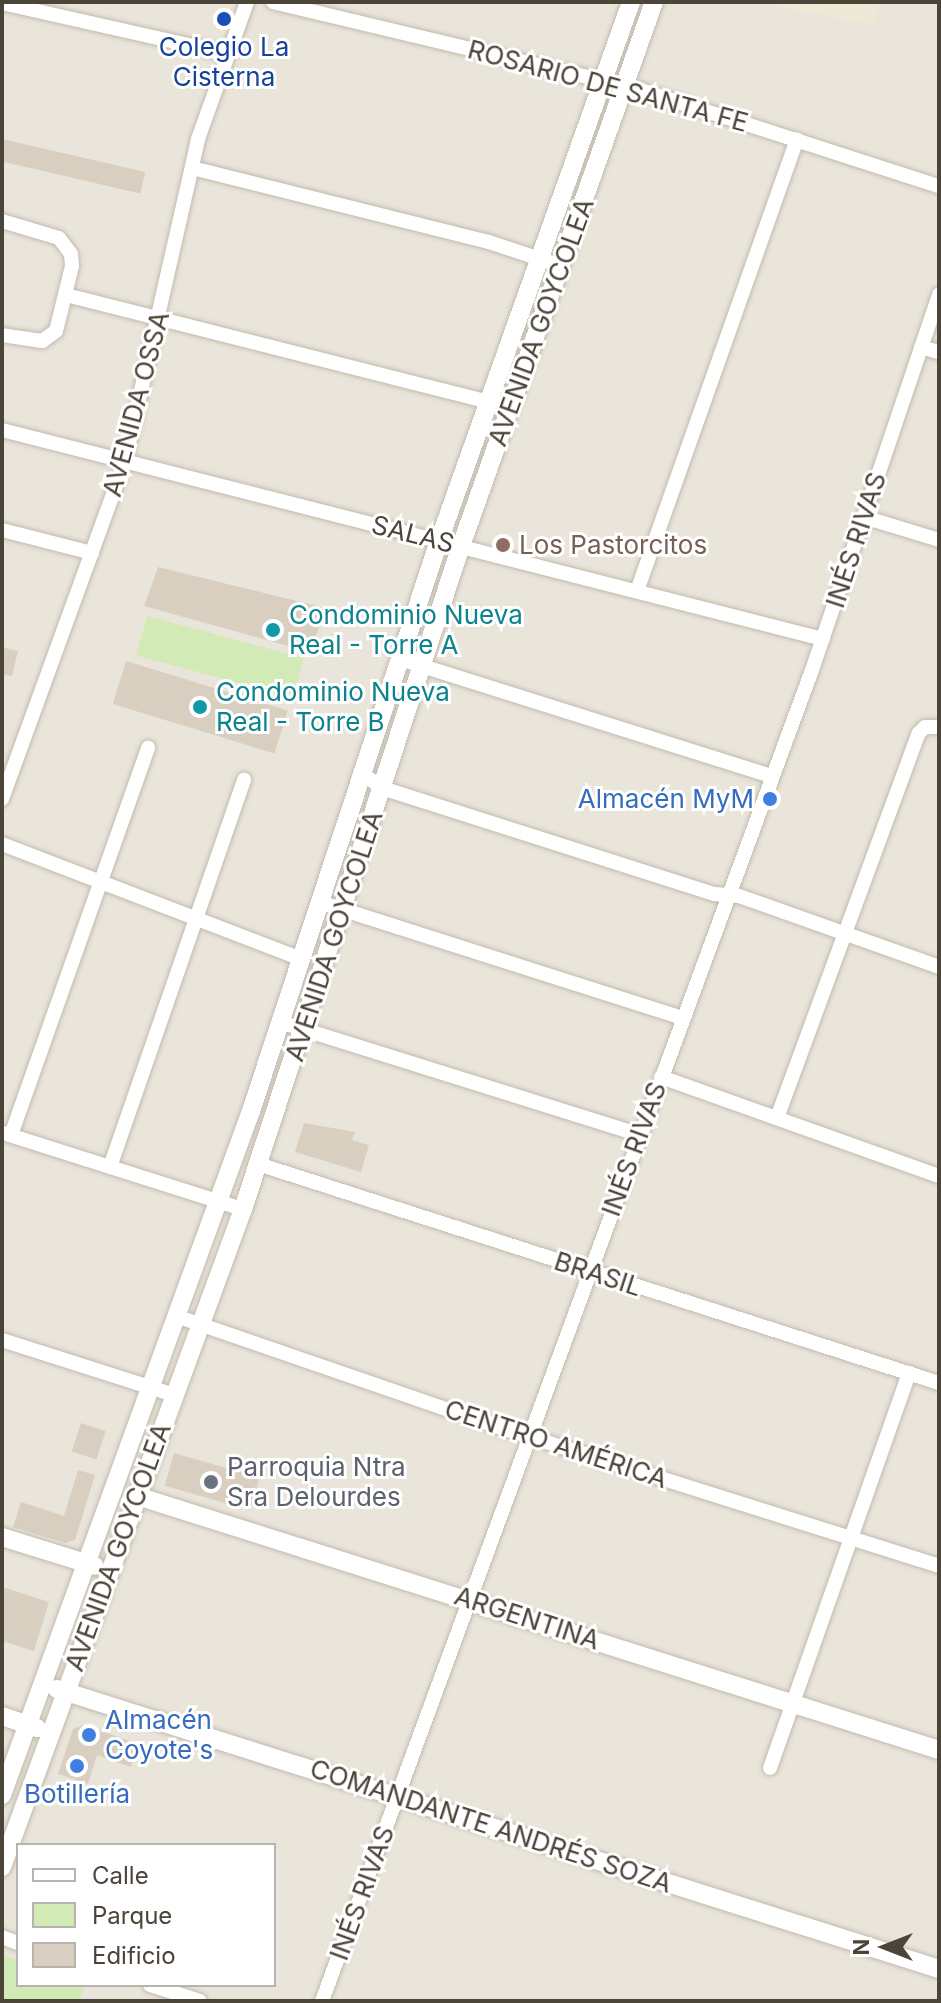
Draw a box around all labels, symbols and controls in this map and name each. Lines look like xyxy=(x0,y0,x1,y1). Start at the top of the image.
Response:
marker: Colegio La Cisterna xyxy=(215,10,233,28)
place label: Colegio La Cisterna xyxy=(159,31,289,92)
street label: ROSARIO DE SANTA FE xyxy=(464,34,752,138)
street label: AVENIDA GOYCOLEA xyxy=(482,194,600,450)
street label: AVENIDA OSSA xyxy=(96,308,176,500)
street label: INÉS RIVAS xyxy=(819,468,893,612)
street label: SALAS xyxy=(369,509,457,559)
place label: Los Pastorcitos xyxy=(519,529,707,561)
marker: Los Pastorcitos xyxy=(494,536,512,554)
place label: Condominio Nueva Real - Torre A xyxy=(289,599,523,660)
marker: Condominio Nueva Real - Torre A xyxy=(264,621,282,639)
place label: Condominio Nueva Real - Torre B xyxy=(216,676,450,738)
marker: Condominio Nueva Real - Torre B xyxy=(191,698,209,716)
place label: Almacén MyM xyxy=(578,783,754,815)
marker: Almacén MyM xyxy=(761,790,779,808)
street label: AVENIDA GOYCOLEA xyxy=(279,807,389,1065)
street label: INÉS RIVAS xyxy=(595,1078,673,1220)
street label: BRASIL xyxy=(550,1245,646,1303)
street label: CENTRO AMÉRICA xyxy=(441,1393,671,1495)
street label: AVENIDA GOYCOLEA xyxy=(59,1419,177,1675)
place label: Parroquia Ntra Sra Delourdes xyxy=(227,1451,406,1512)
marker: Parroquia Ntra Sra Delourdes xyxy=(202,1473,220,1491)
street label: ARGENTINA xyxy=(451,1580,603,1656)
place label: Almacén Coyote's xyxy=(105,1704,213,1766)
marker: Almacén Coyote's xyxy=(80,1726,98,1744)
street label: COMANDANTE ANDRÉS SOZA xyxy=(306,1753,676,1899)
marker: Botillería xyxy=(68,1757,86,1775)
place label: Botillería xyxy=(24,1778,130,1810)
street label: INÉS RIVAS xyxy=(323,1822,401,1964)
legend xyxy=(16,1843,276,1987)
text: Calle xyxy=(92,1861,149,1890)
text: Parque xyxy=(92,1901,172,1930)
north arrow xyxy=(845,1907,925,1987)
text: N xyxy=(848,1939,874,1955)
text: Edificio xyxy=(92,1941,176,1970)

